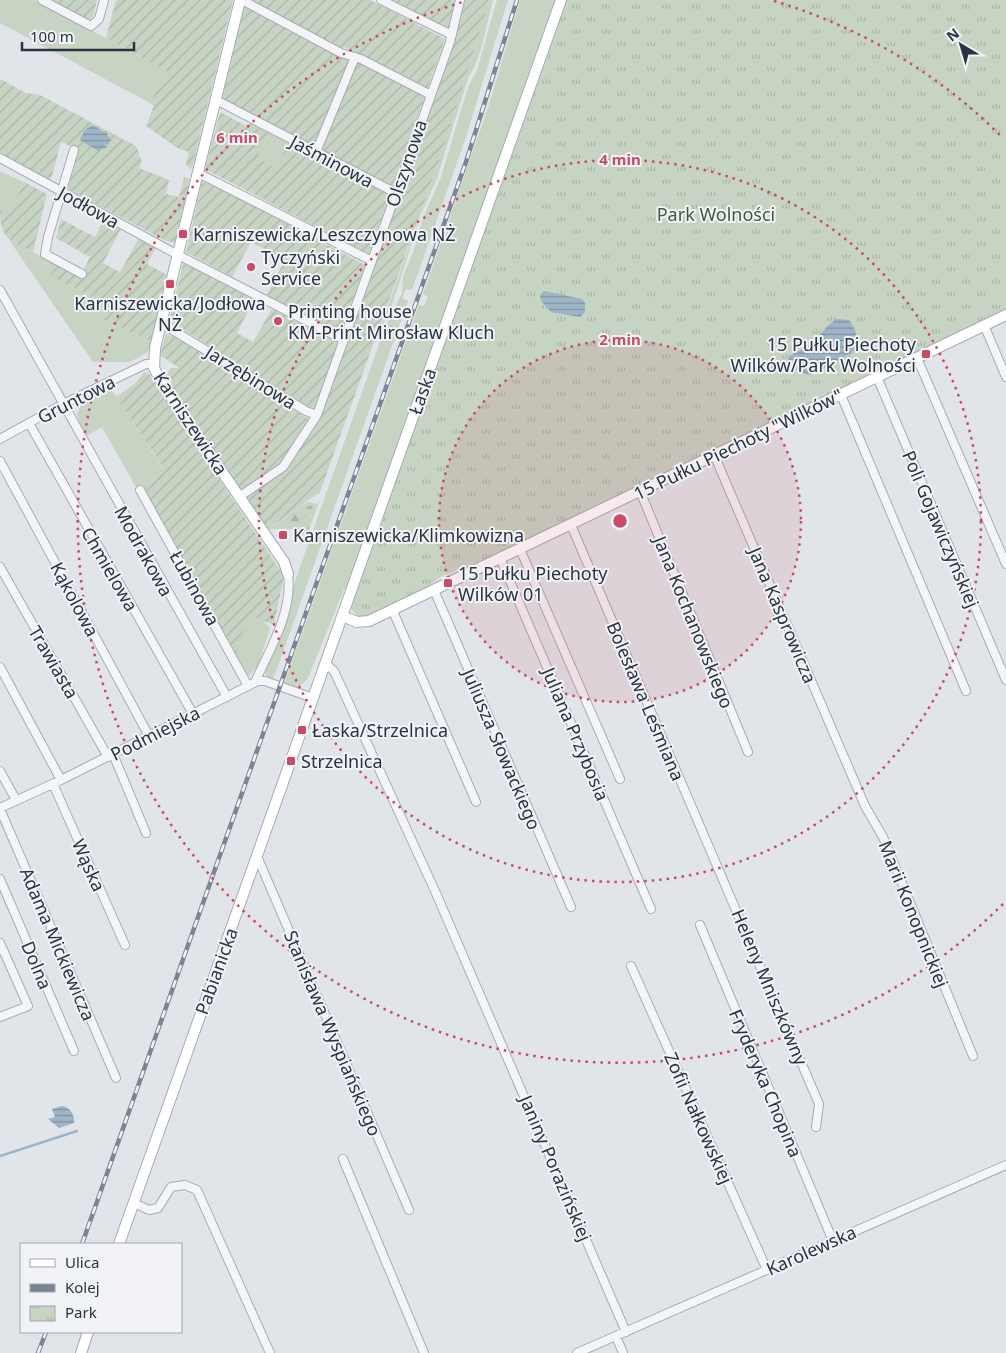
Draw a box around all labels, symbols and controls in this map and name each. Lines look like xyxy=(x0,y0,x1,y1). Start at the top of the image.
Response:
scale bar xyxy=(22,20,135,52)
north arrow xyxy=(936,20,986,70)
text: N xyxy=(942,23,963,45)
text: 100 m xyxy=(30,26,74,46)
street label: Olszynowa xyxy=(380,116,432,210)
text: 6 min xyxy=(216,127,258,147)
street label: Jaśminowa xyxy=(284,128,378,193)
text: 4 min xyxy=(599,149,641,169)
street label: Jodłowa xyxy=(52,179,124,234)
park label: Park Wolności xyxy=(657,202,775,226)
place label: Karniszewicka/Leszczynowa NŻ xyxy=(193,222,456,246)
marker: Karniszewicka/Leszczynowa NŻ xyxy=(177,228,189,240)
place label: Tyczyński Service xyxy=(261,245,340,290)
marker: Tyczyński Service xyxy=(245,261,257,273)
marker: Karniszewicka/Jodłowa NŻ xyxy=(164,278,176,290)
place label: Karniszewicka/Jodłowa NŻ xyxy=(74,291,266,336)
place label: Printing house KM-Print Mirosław Kluch xyxy=(288,299,494,344)
marker: Printing house KM-Print Mirosław Kluch xyxy=(272,315,284,327)
text: 2 min xyxy=(599,329,641,349)
place label: 15 Pułku Piechoty Wilków/Park Wolności xyxy=(730,332,917,377)
street label: Jarzębinowa xyxy=(199,339,301,414)
marker: 15 Pułku Piechoty Wilków/Park Wolności xyxy=(920,348,932,360)
street label: Łaska xyxy=(403,364,441,418)
street label: Karniszewicka xyxy=(149,367,233,479)
street label: Gruntowa xyxy=(33,369,119,429)
street label: 15 Pułku Piechoty "Wilków" xyxy=(629,383,847,505)
street label: Poli Gojawiczyńskiej xyxy=(897,447,985,611)
street label: Modrakowa xyxy=(109,502,179,600)
centre of rings xyxy=(611,512,629,530)
street label: Chmielowa xyxy=(76,522,144,616)
place label: Karniszewicka/Klimkowizna xyxy=(293,523,524,547)
marker: Karniszewicka/Klimkowizna xyxy=(277,529,289,541)
street label: Jana Kochanowskiego xyxy=(648,531,740,712)
street label: Jana Kasprowicza xyxy=(743,542,822,687)
street label: Łubinowa xyxy=(165,546,225,630)
street label: Kąkolowa xyxy=(45,558,105,640)
place label: 15 Pułku Piechoty Wilków 01 xyxy=(458,561,608,606)
marker: 15 Pułku Piechoty Wilków 01 xyxy=(442,577,454,589)
street label: Bolesława Leśmiana xyxy=(602,618,690,784)
street label: Trawiasta xyxy=(24,621,84,703)
street label: Juliana Przybosia xyxy=(536,662,615,804)
street label: Juliusza Słowackiego xyxy=(456,663,547,833)
street label: Podmiejska xyxy=(106,700,204,766)
place label: Łaska/Strzelnica xyxy=(312,718,448,742)
marker: Łaska/Strzelnica xyxy=(296,724,308,736)
place label: Strzelnica xyxy=(301,749,383,773)
marker: Strzelnica xyxy=(285,755,297,767)
street label: Wąska xyxy=(67,835,111,895)
street label: Marii Konopnickiej xyxy=(874,837,954,991)
street label: Adama Mickiewicza xyxy=(15,864,101,1024)
street label: Heleny Mniszkówny xyxy=(726,905,814,1069)
street label: Pabianicka xyxy=(189,924,243,1018)
street label: Stanisława Wyspiańskiego xyxy=(279,927,387,1139)
street label: Dolna xyxy=(16,937,58,993)
street label: Fryderyka Chopina xyxy=(724,1005,808,1161)
street label: Zofii Nałkowskiej xyxy=(659,1048,739,1188)
street label: Janiny Porazińskiej xyxy=(514,1089,598,1245)
street label: Karolewska xyxy=(762,1219,860,1281)
legend xyxy=(20,1243,182,1333)
text: Ulica xyxy=(65,1252,99,1272)
text: Kolej xyxy=(65,1277,100,1297)
text: Park xyxy=(65,1302,97,1322)

